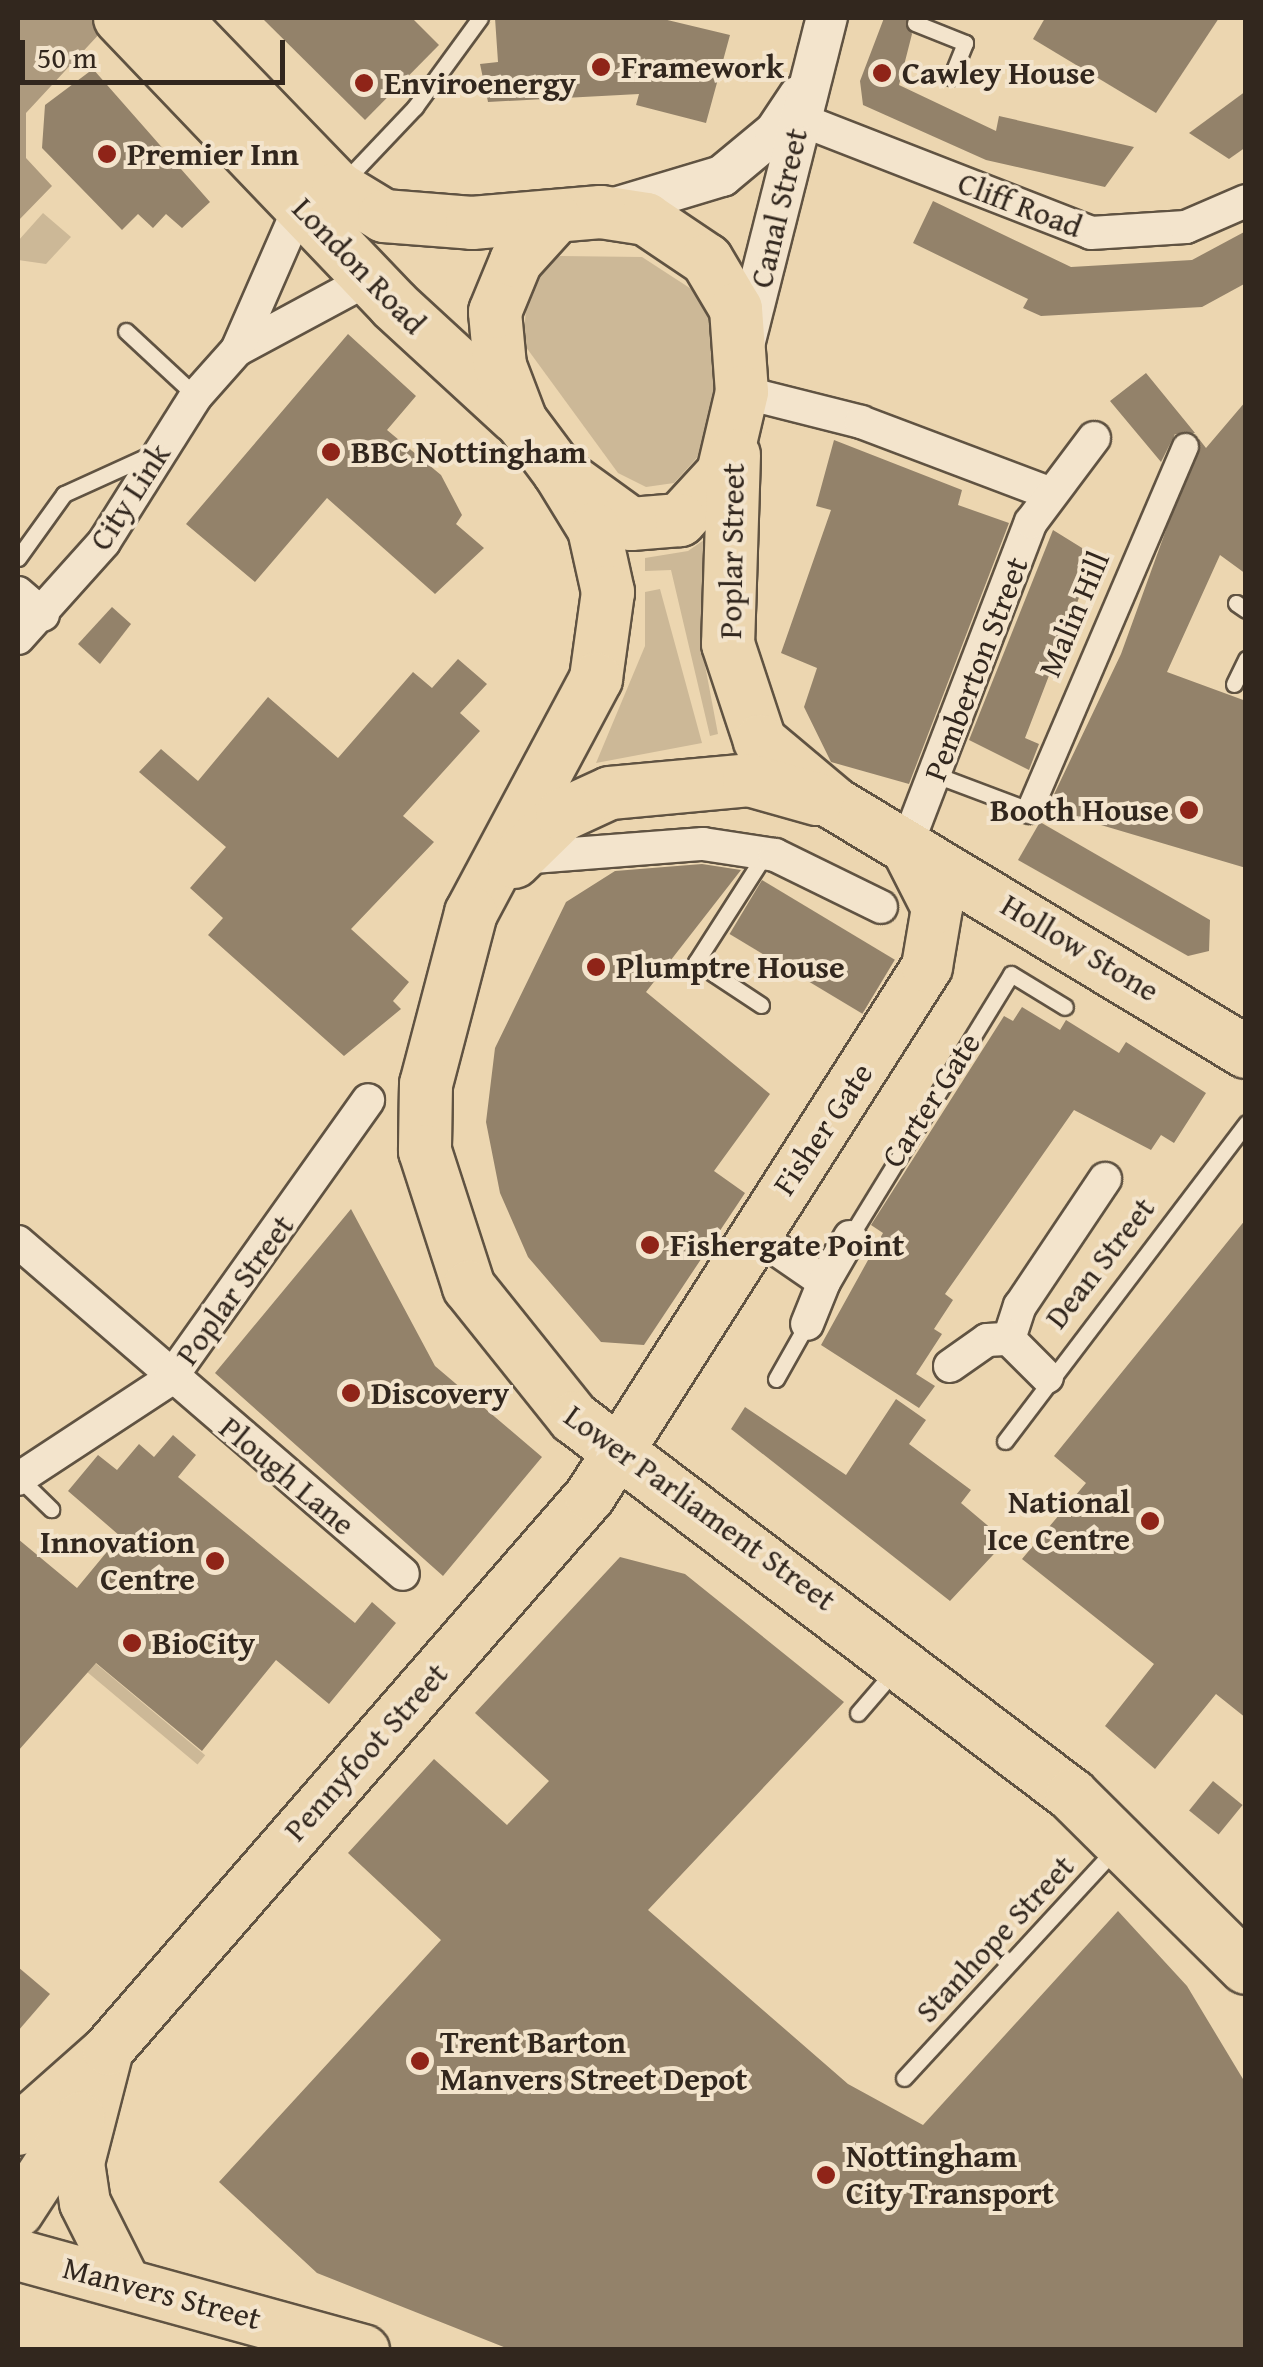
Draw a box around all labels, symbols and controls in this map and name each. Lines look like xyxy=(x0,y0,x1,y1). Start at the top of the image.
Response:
scale bar xyxy=(25,20,290,82)
text: 50 m xyxy=(37,35,97,79)
place label: Framework xyxy=(621,48,784,86)
place label: Cawley House xyxy=(902,54,1095,92)
marker: Framework xyxy=(590,56,612,78)
marker: Cawley House xyxy=(871,62,893,84)
place label: Enviroenergy xyxy=(384,64,576,102)
marker: Enviroenergy xyxy=(353,72,375,94)
street label: Canal Street xyxy=(742,124,816,292)
place label: Premier Inn xyxy=(127,135,299,173)
marker: Premier Inn xyxy=(96,143,118,165)
street label: Cliff Road xyxy=(952,164,1088,246)
street label: London Road xyxy=(284,190,434,342)
place label: BBC Nottingham xyxy=(351,433,587,471)
street label: City Link xyxy=(81,436,179,558)
marker: BBC Nottingham xyxy=(320,441,342,463)
street label: Poplar Street xyxy=(711,463,753,639)
street label: Malin Hill xyxy=(1030,546,1118,682)
street label: Pemberton Street xyxy=(916,552,1036,786)
place label: Booth House xyxy=(990,791,1169,829)
marker: Booth House xyxy=(1178,799,1200,821)
street label: Hollow Stone xyxy=(994,886,1166,1010)
place label: Plumptre House xyxy=(616,948,845,986)
marker: Plumptre House xyxy=(585,956,607,978)
street label: Carter Gate xyxy=(873,1026,989,1174)
street label: Fisher Gate xyxy=(765,1056,881,1202)
street label: Dean Street xyxy=(1037,1190,1163,1336)
street label: Poplar Street xyxy=(168,1207,302,1373)
place label: Fishergate Point xyxy=(670,1226,904,1264)
marker: Fishergate Point xyxy=(639,1234,661,1256)
place label: Discovery xyxy=(371,1374,509,1412)
marker: Discovery xyxy=(340,1382,362,1404)
street label: Lower Parliament Street xyxy=(557,1397,843,1619)
street label: Plough Lane xyxy=(212,1408,362,1544)
place label: National Ice Centre xyxy=(987,1484,1130,1559)
marker: National Ice Centre xyxy=(1139,1510,1161,1532)
place label: Innovation Centre xyxy=(40,1524,195,1599)
marker: Innovation Centre xyxy=(204,1550,226,1572)
place label: BioCity xyxy=(152,1624,255,1662)
marker: BioCity xyxy=(121,1632,143,1654)
street label: Pennyfoot Street xyxy=(276,1655,456,1849)
street label: Stanhope Street xyxy=(908,1847,1082,2031)
place label: Trent Barton Manvers Street Depot xyxy=(440,2024,747,2099)
marker: Trent Barton Manvers Street Depot xyxy=(409,2050,431,2072)
place label: Nottingham City Transport xyxy=(846,2138,1054,2213)
marker: Nottingham City Transport xyxy=(815,2164,837,2186)
street label: Manvers Street xyxy=(59,2248,265,2338)

